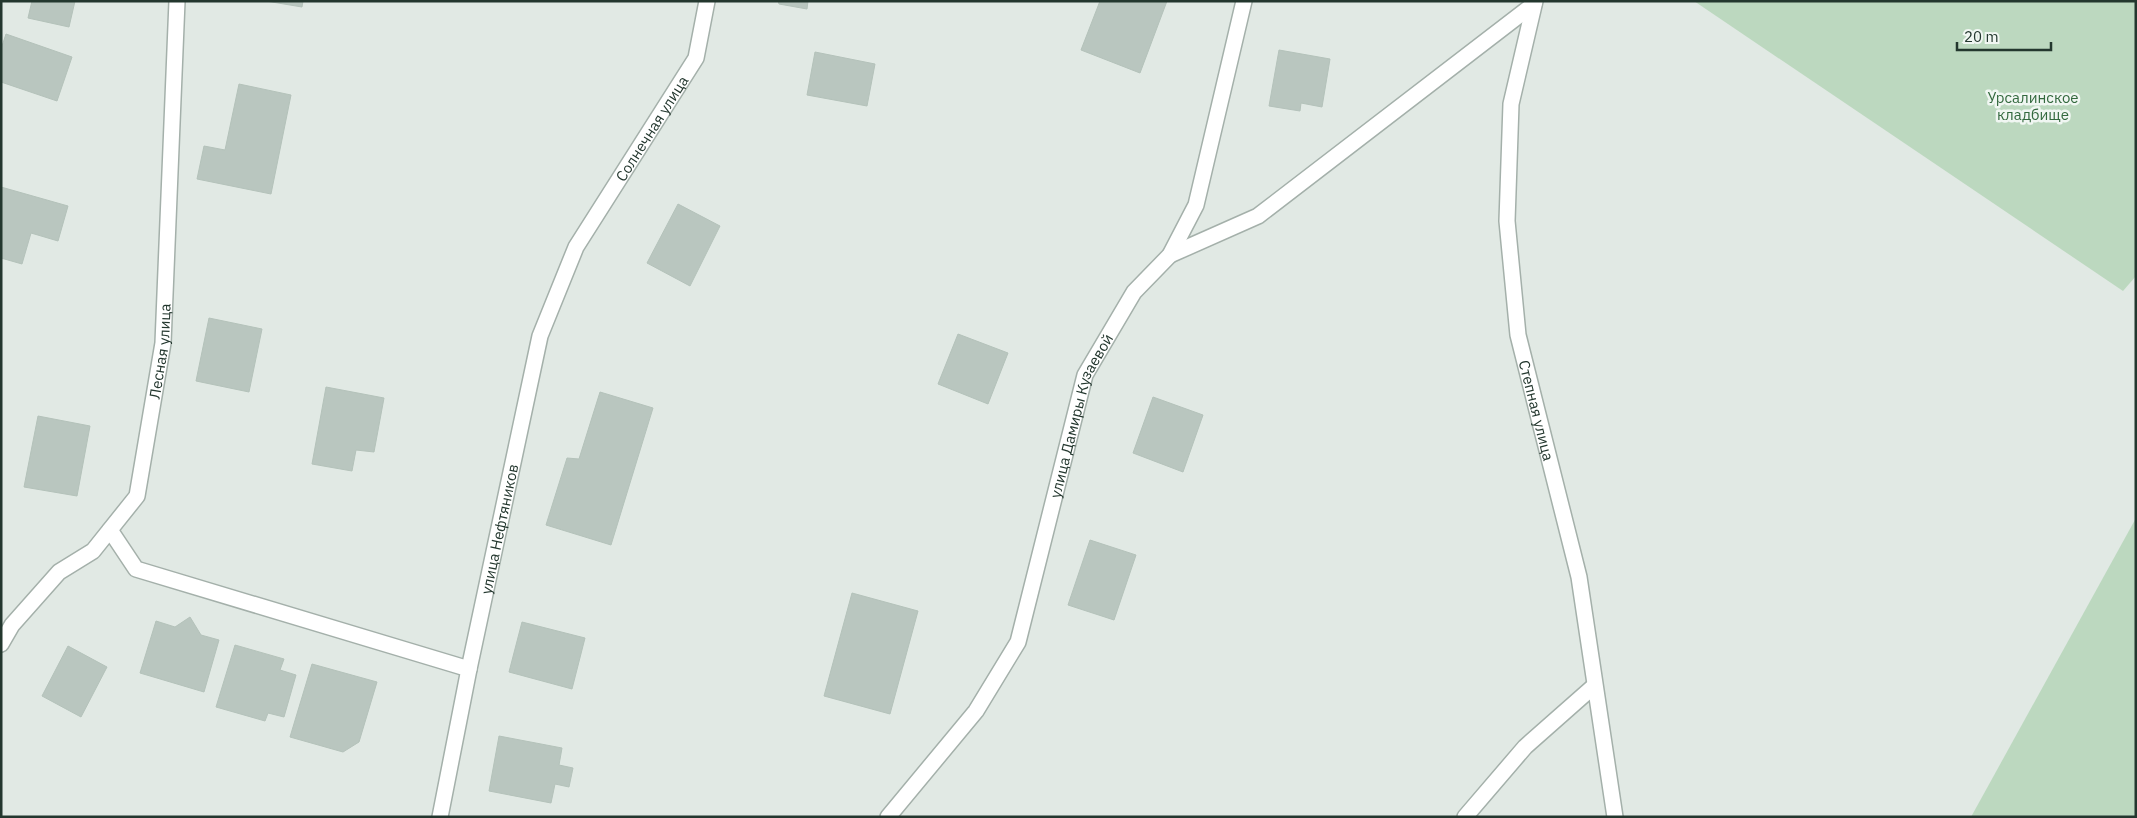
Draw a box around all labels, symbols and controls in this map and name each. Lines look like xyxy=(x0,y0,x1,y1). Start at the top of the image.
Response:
scale bar xyxy=(1957,20,2051,52)
text: 20 m xyxy=(1964,27,1999,46)
street label: Солнечная улица xyxy=(611,72,692,185)
park label: Урсалинское кладбище xyxy=(1987,88,2079,124)
street label: Лесная улица xyxy=(144,303,174,400)
street label: улица Дамиры Кузаевой xyxy=(1045,330,1117,500)
street label: Степная улица xyxy=(1515,358,1559,463)
street label: улица Нефтяников xyxy=(476,462,522,596)

